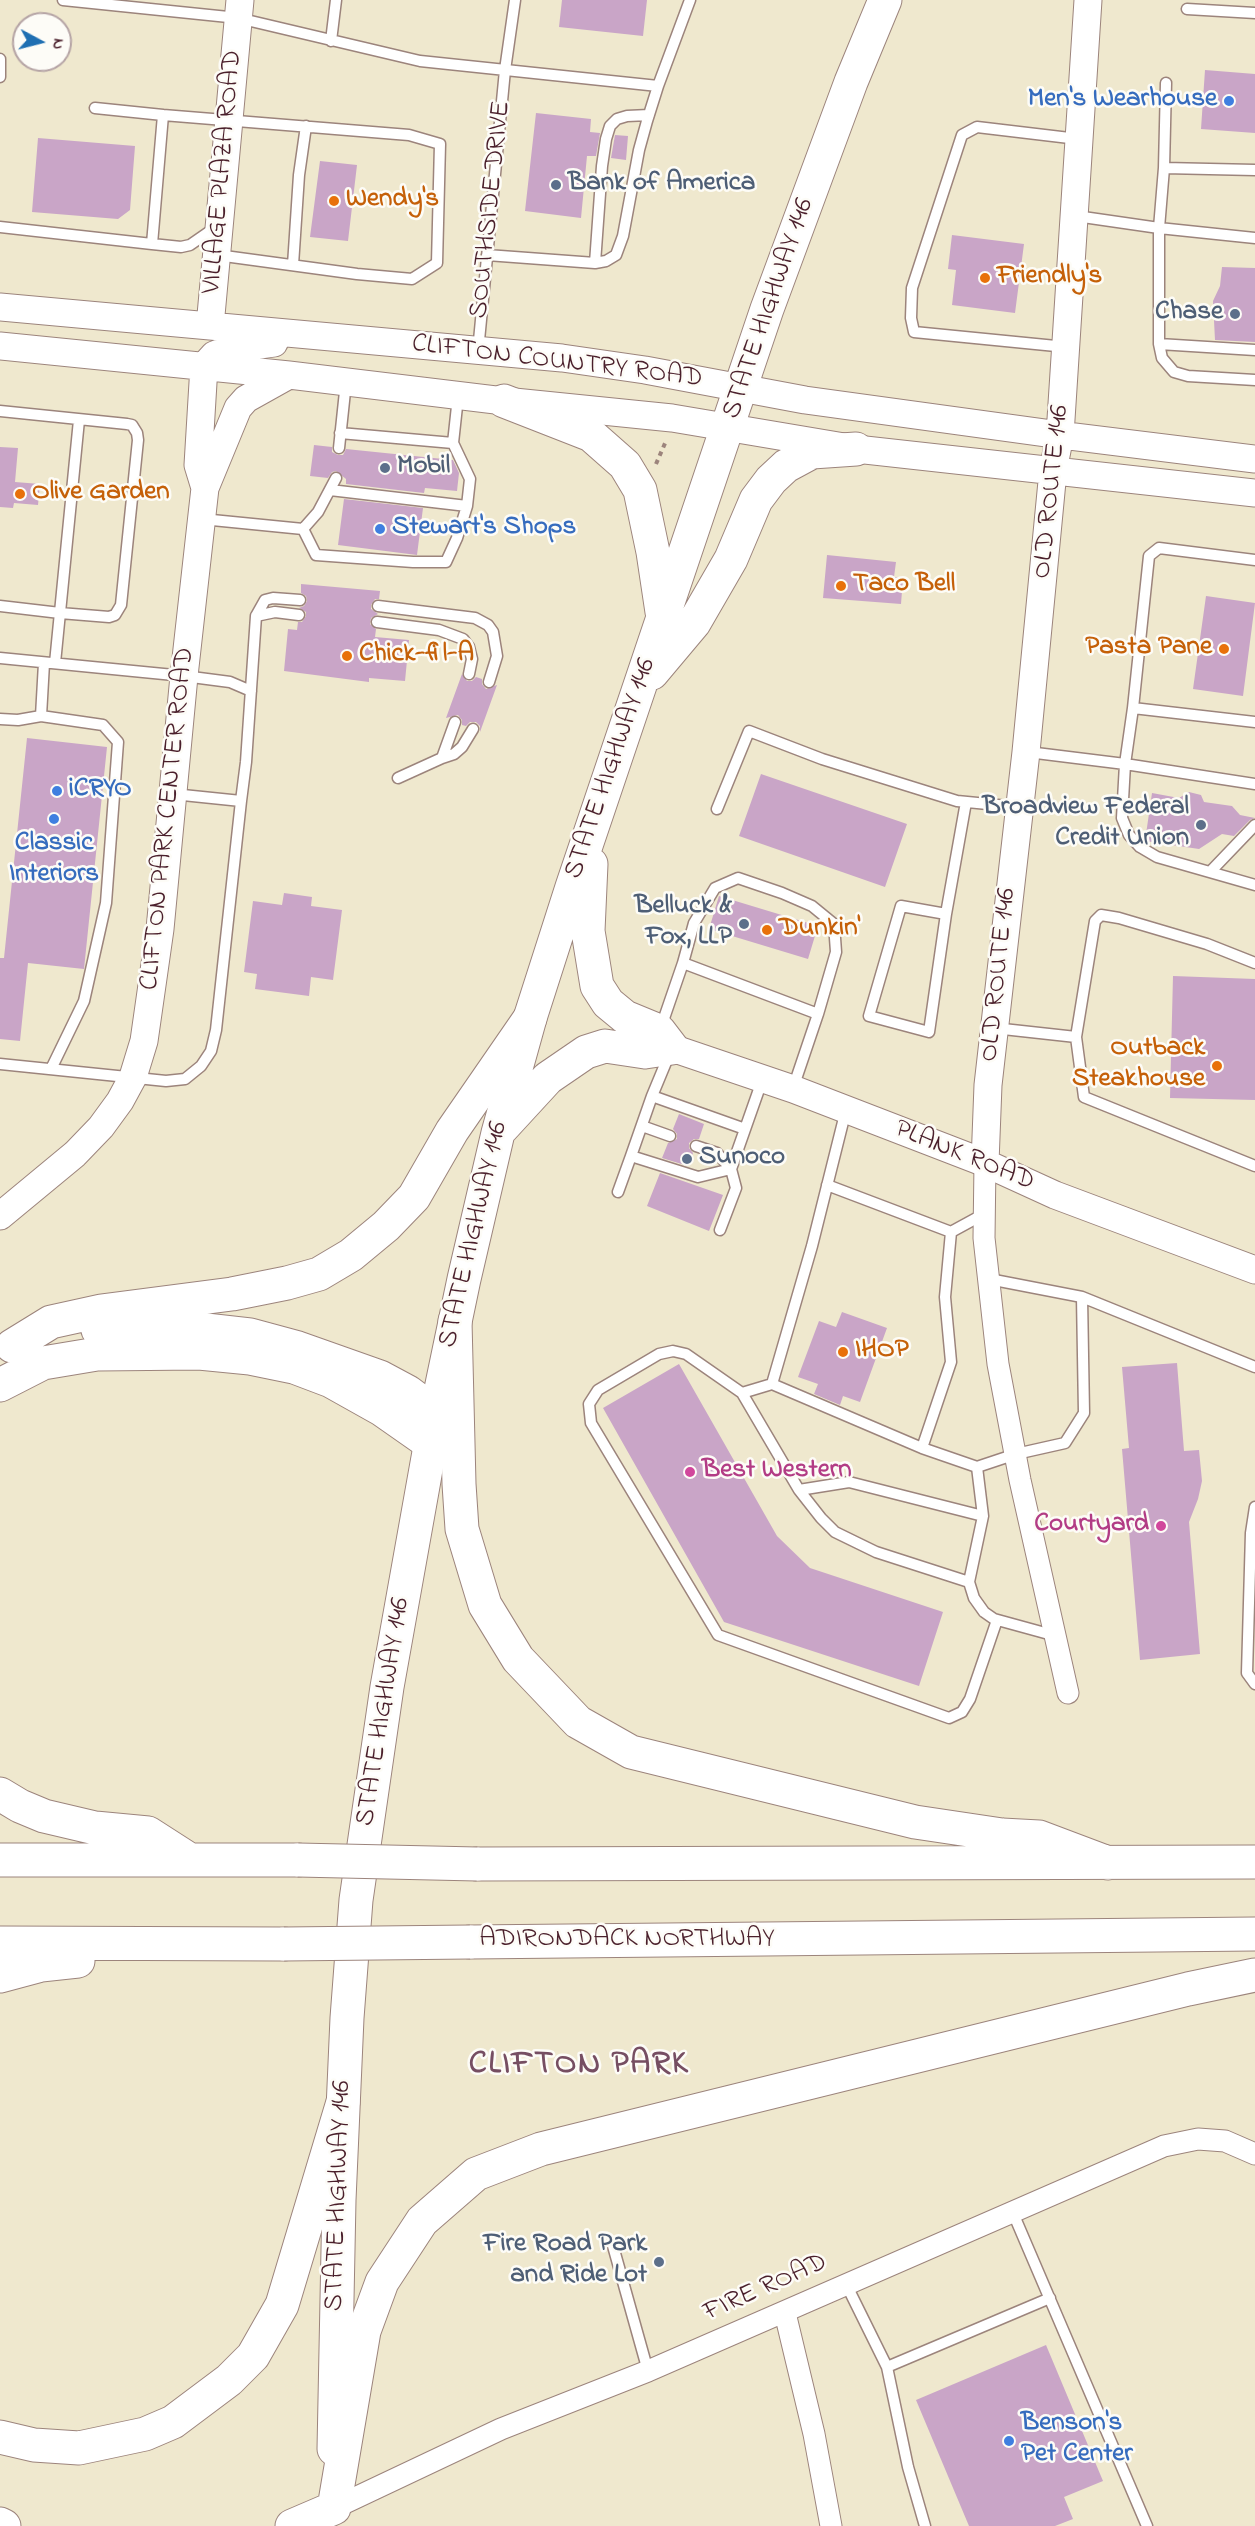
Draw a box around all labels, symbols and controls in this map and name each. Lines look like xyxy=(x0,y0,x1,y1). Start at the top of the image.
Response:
north arrow xyxy=(12,12,72,72)
text: N xyxy=(45,37,70,51)
street label: VILLAGE PLAZA ROAD xyxy=(197,49,251,295)
place label: Men's Wearhouse xyxy=(1028,85,1217,117)
marker: Men's Wearhouse xyxy=(1222,94,1236,108)
street label: SOUTHSIDE DRIVE xyxy=(464,100,520,320)
place label: Bank of America xyxy=(568,169,755,201)
marker: Bank of America xyxy=(549,178,563,192)
place label: Wendy's xyxy=(346,185,439,217)
marker: Wendy's xyxy=(327,194,341,208)
street label: STATE HIGHWAY 146 xyxy=(717,195,823,423)
place label: Friendly's xyxy=(997,262,1102,294)
marker: Friendly's xyxy=(978,271,992,285)
place label: Chase xyxy=(1155,298,1223,330)
marker: Chase xyxy=(1228,307,1242,321)
street label: CLIFTON COUNTRY ROAD xyxy=(410,329,704,397)
street label: OLD ROUTE 146 xyxy=(1028,404,1078,580)
place label: Mobil xyxy=(397,452,450,484)
marker: Mobil xyxy=(378,461,392,475)
place label: Olive Garden xyxy=(32,478,170,510)
marker: Olive Garden xyxy=(13,487,27,501)
place label: Stewart's Shops xyxy=(392,513,576,545)
marker: Stewart's Shops xyxy=(373,522,387,536)
place label: Taco Bell xyxy=(853,570,955,602)
marker: Taco Bell xyxy=(834,579,848,593)
place label: Pasta Pane xyxy=(1085,633,1212,665)
place label: Chick-fil-A xyxy=(359,640,474,672)
marker: Pasta Pane xyxy=(1217,642,1231,656)
street label: CLIFTON PARK CENTER ROAD xyxy=(135,646,203,992)
marker: Chick-fil-A xyxy=(340,649,354,663)
street label: STATE HIGHWAY 146 xyxy=(559,655,665,883)
place label: iCRYO xyxy=(69,775,132,807)
marker: iCRYO xyxy=(50,784,64,798)
place label: Broadview Federal Credit Union xyxy=(982,793,1189,856)
marker: Classic Interiors xyxy=(47,812,61,826)
marker: Broadview Federal Credit Union xyxy=(1194,818,1208,832)
place label: Classic Interiors xyxy=(9,829,99,892)
street label: OLD ROUTE 146 xyxy=(975,887,1025,1063)
place label: Belluck & Fox, LLP xyxy=(634,892,732,955)
place label: Dunkin' xyxy=(779,914,860,946)
marker: Belluck & Fox, LLP xyxy=(737,917,751,931)
marker: Dunkin' xyxy=(760,923,774,937)
place label: Outback Steakhouse xyxy=(1072,1034,1205,1097)
marker: Outback Steakhouse xyxy=(1210,1059,1224,1073)
street label: PLANK ROAD xyxy=(889,1114,1039,1200)
street label: STATE HIGHWAY 146 xyxy=(433,1119,517,1351)
place label: Sunoco xyxy=(699,1143,785,1175)
marker: Sunoco xyxy=(680,1152,694,1166)
place label: IHOP xyxy=(855,1336,909,1368)
marker: IHOP xyxy=(836,1345,850,1359)
place label: Best Western xyxy=(702,1456,851,1488)
marker: Best Western xyxy=(683,1465,697,1479)
place label: Courtyard xyxy=(1034,1510,1149,1542)
marker: Courtyard xyxy=(1154,1519,1168,1533)
street label: STATE HIGHWAY 146 xyxy=(351,1595,419,1829)
street label: ADIRONDACK NORTHWAY xyxy=(479,1925,775,1957)
district label: CLIFTON PARK xyxy=(469,2047,689,2087)
street label: STATE HIGHWAY 146 xyxy=(320,2080,360,2312)
place label: Fire Road Park and Ride Lot xyxy=(483,2230,647,2293)
street label: FIRE ROAD xyxy=(699,2248,833,2330)
marker: Fire Road Park and Ride Lot xyxy=(652,2255,666,2269)
place label: Benson's Pet Center xyxy=(1021,2409,1133,2472)
marker: Benson's Pet Center xyxy=(1002,2434,1016,2448)

